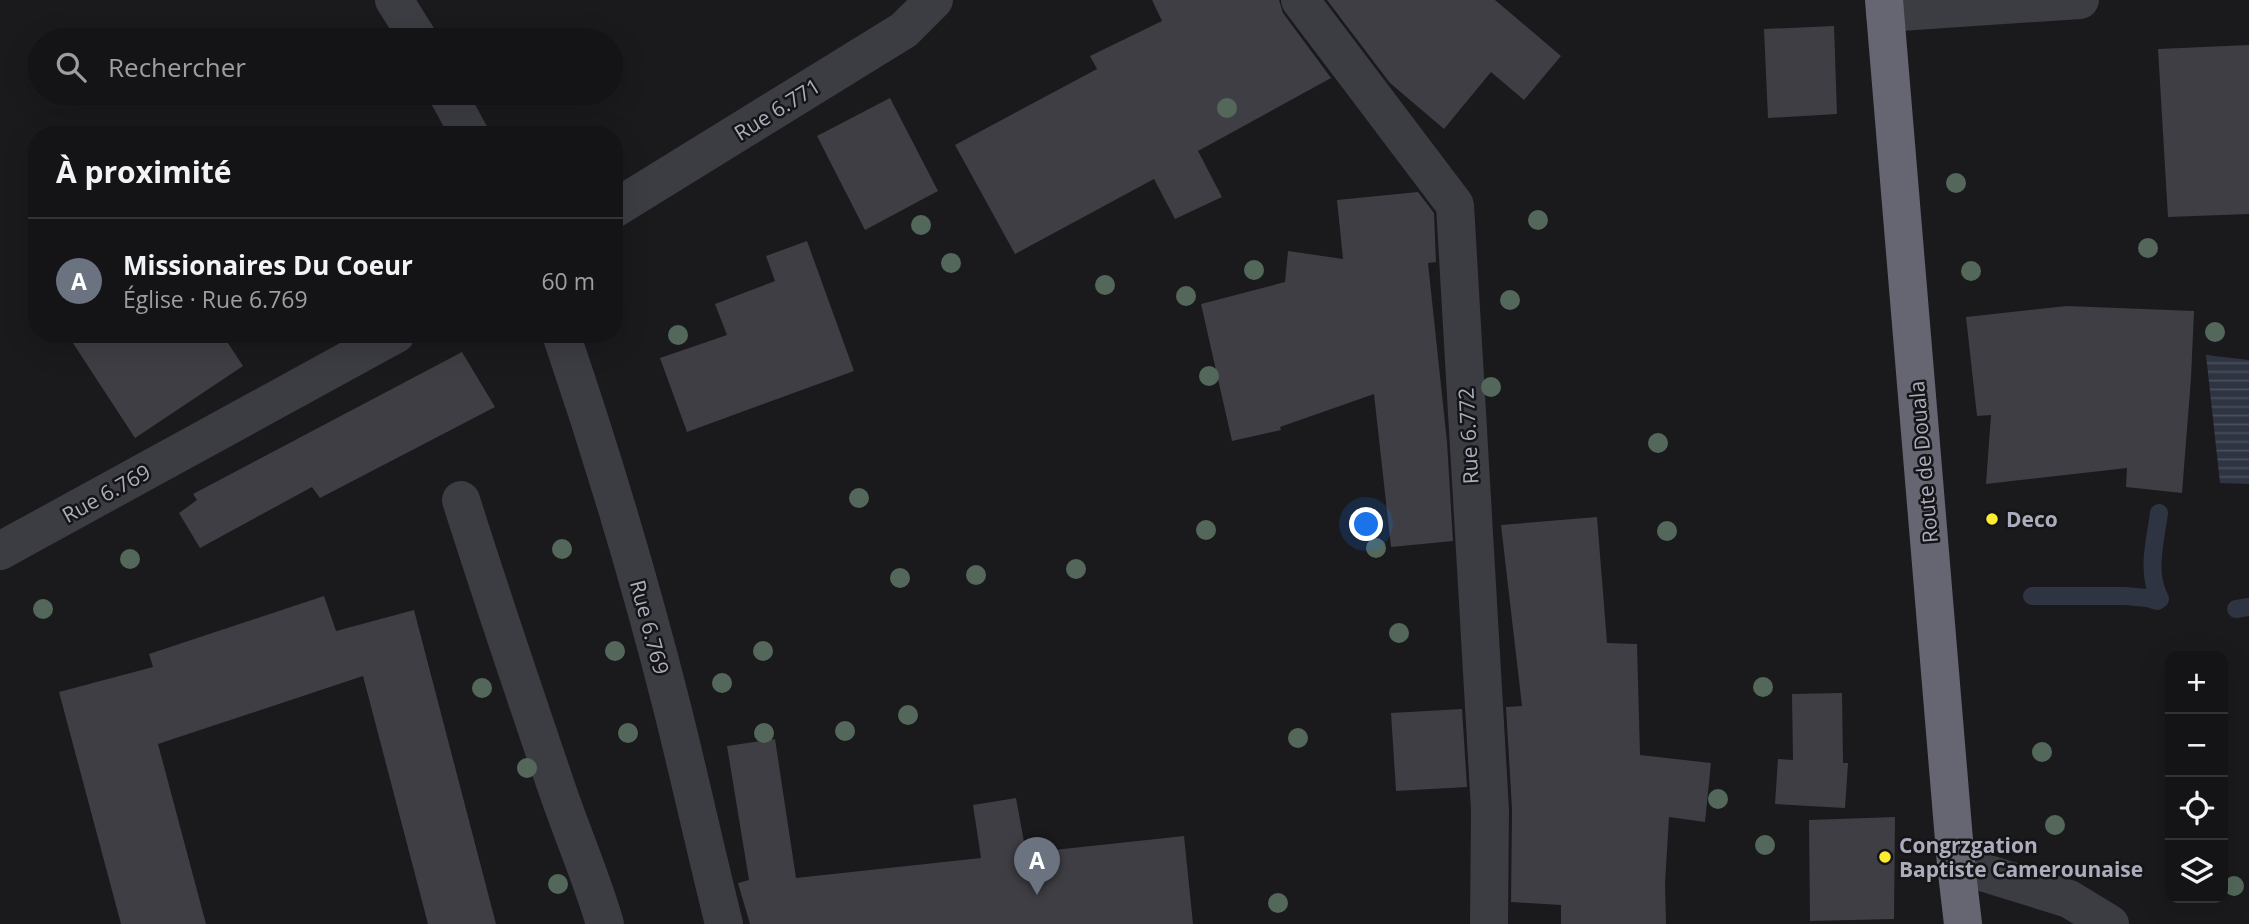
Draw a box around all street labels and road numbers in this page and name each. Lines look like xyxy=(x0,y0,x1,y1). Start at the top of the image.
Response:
street label: Rue 6.771 xyxy=(729,72,825,146)
street label: Route de Douala xyxy=(1902,380,1944,544)
street label: Rue 6.772 xyxy=(1451,387,1485,485)
street label: Rue 6.769 xyxy=(57,457,155,529)
street label: Rue 6.769 xyxy=(624,577,676,677)

